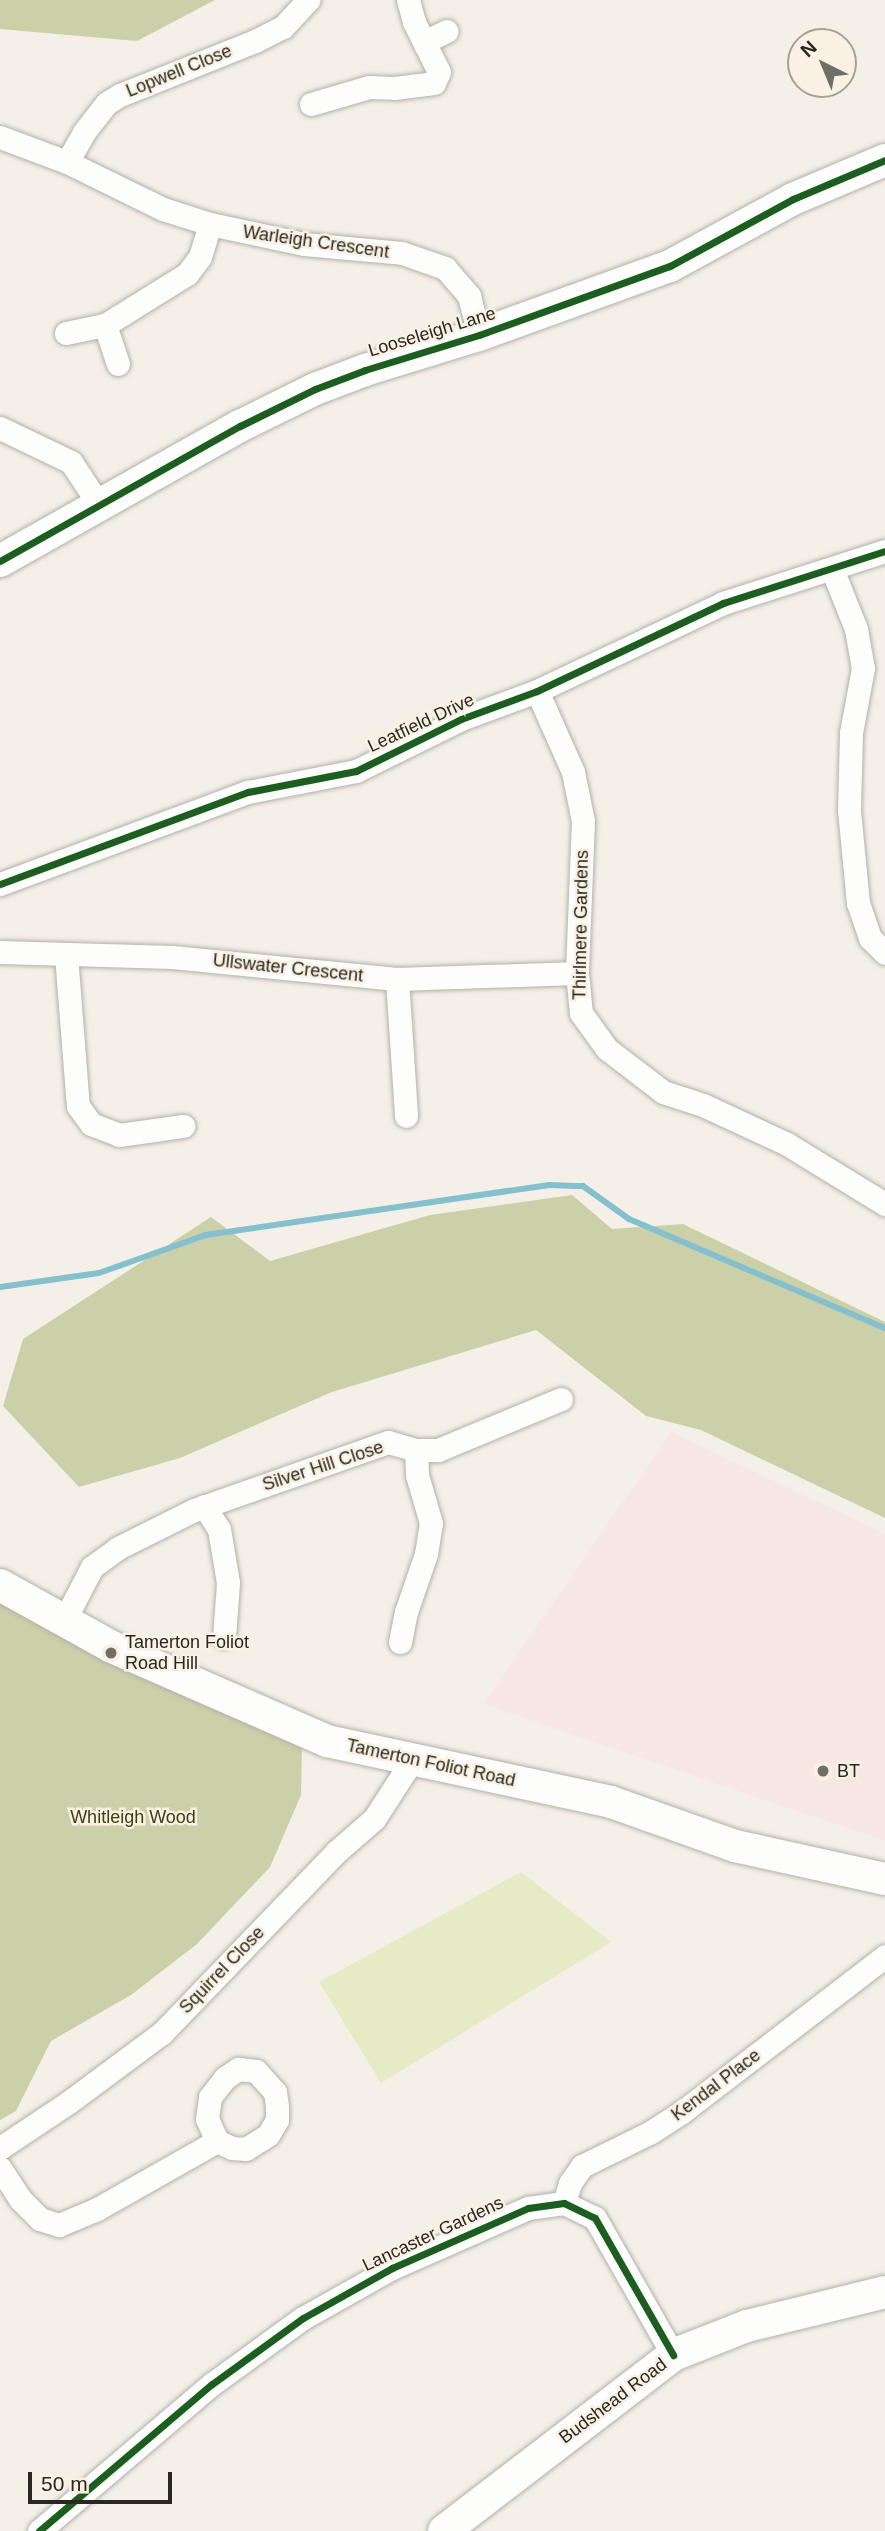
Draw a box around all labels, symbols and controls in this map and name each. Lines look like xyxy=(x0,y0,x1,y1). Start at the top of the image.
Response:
north arrow xyxy=(787,28,857,98)
text: N xyxy=(797,36,821,61)
street label: Lopwell Close xyxy=(123,40,235,102)
street label: Warleigh Crescent xyxy=(242,221,390,263)
street label: Looseleigh Lane xyxy=(366,302,498,362)
street label: Leatfield Drive xyxy=(364,689,478,757)
street label: Thirlmere Gardens xyxy=(569,850,593,1000)
street label: Ullswater Crescent xyxy=(212,949,364,987)
street label: Silver Hill Close xyxy=(260,1436,386,1496)
place label: Tamerton Foliot Road Hill xyxy=(125,1632,249,1674)
marker: Tamerton Foliot Road Hill xyxy=(103,1645,119,1661)
street label: Tamerton Foliot Road xyxy=(345,1735,517,1791)
place label: BT xyxy=(837,1760,860,1782)
marker: BT xyxy=(815,1763,831,1779)
park label: Whitleigh Wood xyxy=(70,1806,196,1828)
street label: Squirrel Close xyxy=(175,1922,269,2018)
street label: Kendal Place xyxy=(667,2044,765,2126)
street label: Lancaster Gardens xyxy=(359,2192,507,2276)
street label: Budshead Road xyxy=(555,2354,671,2448)
scale bar xyxy=(32,2458,175,2502)
text: 50 m xyxy=(41,2472,88,2495)

